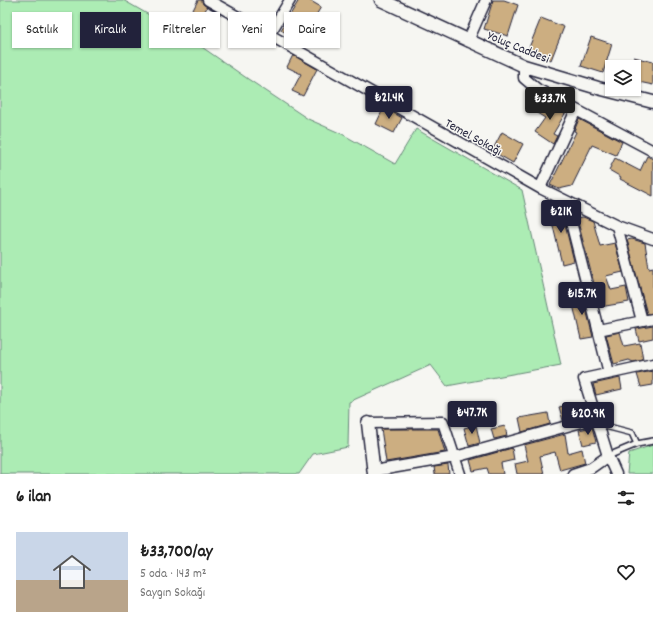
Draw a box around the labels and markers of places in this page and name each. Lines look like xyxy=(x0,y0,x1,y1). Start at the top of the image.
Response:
pin: ₺21.4K xyxy=(356,86,422,120)
pin: ₺33.7K xyxy=(517,87,583,121)
pin: ₺21K xyxy=(537,200,585,234)
pin: ₺15.7K xyxy=(549,282,615,316)
pin: ₺47.7K xyxy=(439,401,505,435)
pin: ₺20.9K xyxy=(555,402,621,436)

